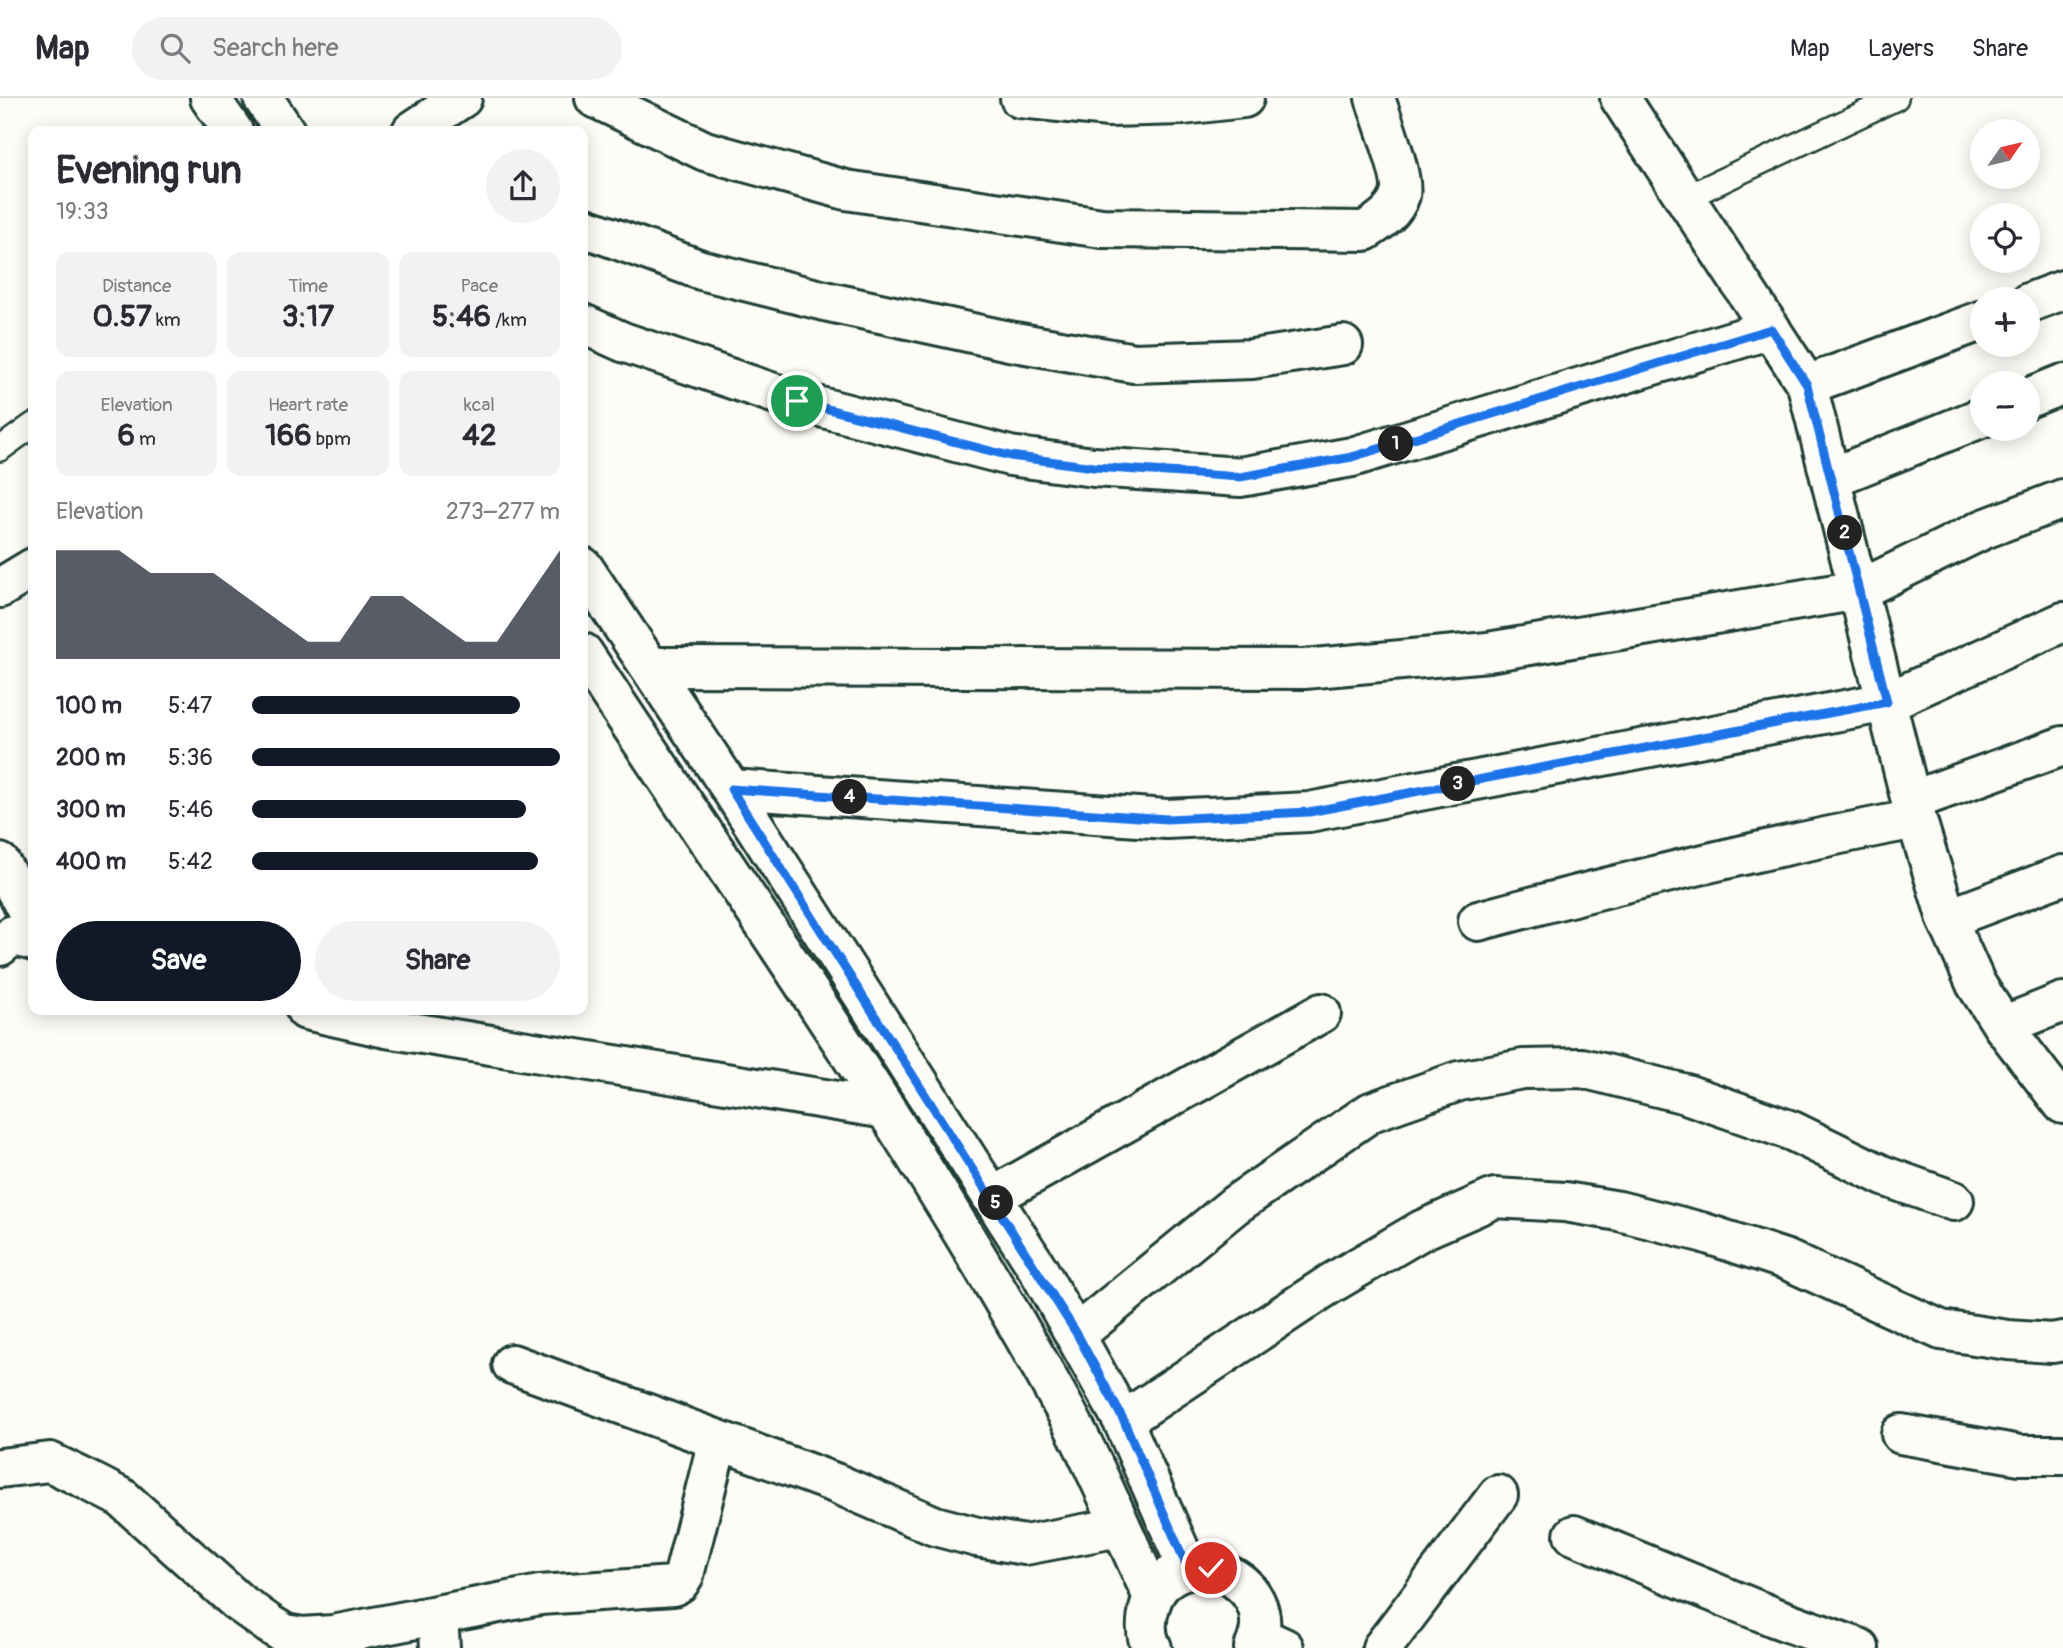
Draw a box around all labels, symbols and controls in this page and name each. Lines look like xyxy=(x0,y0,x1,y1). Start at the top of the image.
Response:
search box xyxy=(132,17,622,80)
text: Map xyxy=(35,28,90,69)
icon: search xyxy=(156,29,194,67)
text: Search here xyxy=(212,32,339,64)
text: Map xyxy=(1790,34,1830,63)
text: Layers xyxy=(1868,34,1934,63)
text: Share xyxy=(1972,34,2028,63)
north arrow xyxy=(1970,119,2040,189)
map controls xyxy=(1970,119,2040,441)
text: Evening run xyxy=(56,147,242,195)
button: share xyxy=(486,149,560,223)
text: 19:33 xyxy=(56,197,109,226)
button: locate xyxy=(1970,203,2040,273)
text: Distance xyxy=(102,274,171,298)
text: Time xyxy=(288,274,328,298)
text: Pace xyxy=(461,274,498,298)
button: + xyxy=(1970,287,2040,357)
text: 0.57 xyxy=(93,298,152,335)
text: 3:17 xyxy=(282,298,334,335)
text: 5:46 xyxy=(432,298,491,335)
text: km xyxy=(152,308,181,332)
text: /km xyxy=(491,308,527,332)
pin xyxy=(767,371,827,431)
button: − xyxy=(1970,371,2040,441)
icon: arrive xyxy=(778,382,816,420)
text: Elevation xyxy=(100,393,173,417)
text: Heart rate xyxy=(268,393,348,417)
text: kcal xyxy=(464,393,495,417)
text: 6 xyxy=(117,417,135,454)
text: 166 xyxy=(265,417,312,454)
text: 42 xyxy=(462,417,496,454)
pin: 1 xyxy=(1378,426,1414,462)
text: m xyxy=(135,427,156,451)
text: bpm xyxy=(312,427,351,451)
text: 1 xyxy=(1392,431,1399,455)
text: Elevation xyxy=(56,497,144,526)
text: 273–277 m xyxy=(446,497,560,526)
pin: 2 xyxy=(1828,516,1862,550)
text: 2 xyxy=(1839,520,1850,544)
text: 100 m xyxy=(56,691,122,720)
text: 5:47 xyxy=(168,691,212,720)
text: 200 m xyxy=(56,743,126,772)
text: 5:36 xyxy=(168,743,213,772)
pin: 3 xyxy=(1440,766,1476,802)
text: 3 xyxy=(1452,771,1463,795)
pin: 4 xyxy=(832,780,868,814)
text: 4 xyxy=(844,784,855,808)
text: 300 m xyxy=(56,795,126,824)
text: 5:46 xyxy=(168,795,213,824)
text: 400 m xyxy=(56,847,126,876)
text: 5:42 xyxy=(168,847,213,876)
button: Save xyxy=(56,921,301,1001)
button: Share xyxy=(315,921,560,1001)
pin: 5 xyxy=(978,1186,1014,1220)
text: 5 xyxy=(990,1190,1001,1214)
pin xyxy=(1181,1538,1241,1598)
icon: check xyxy=(1192,1549,1230,1587)

